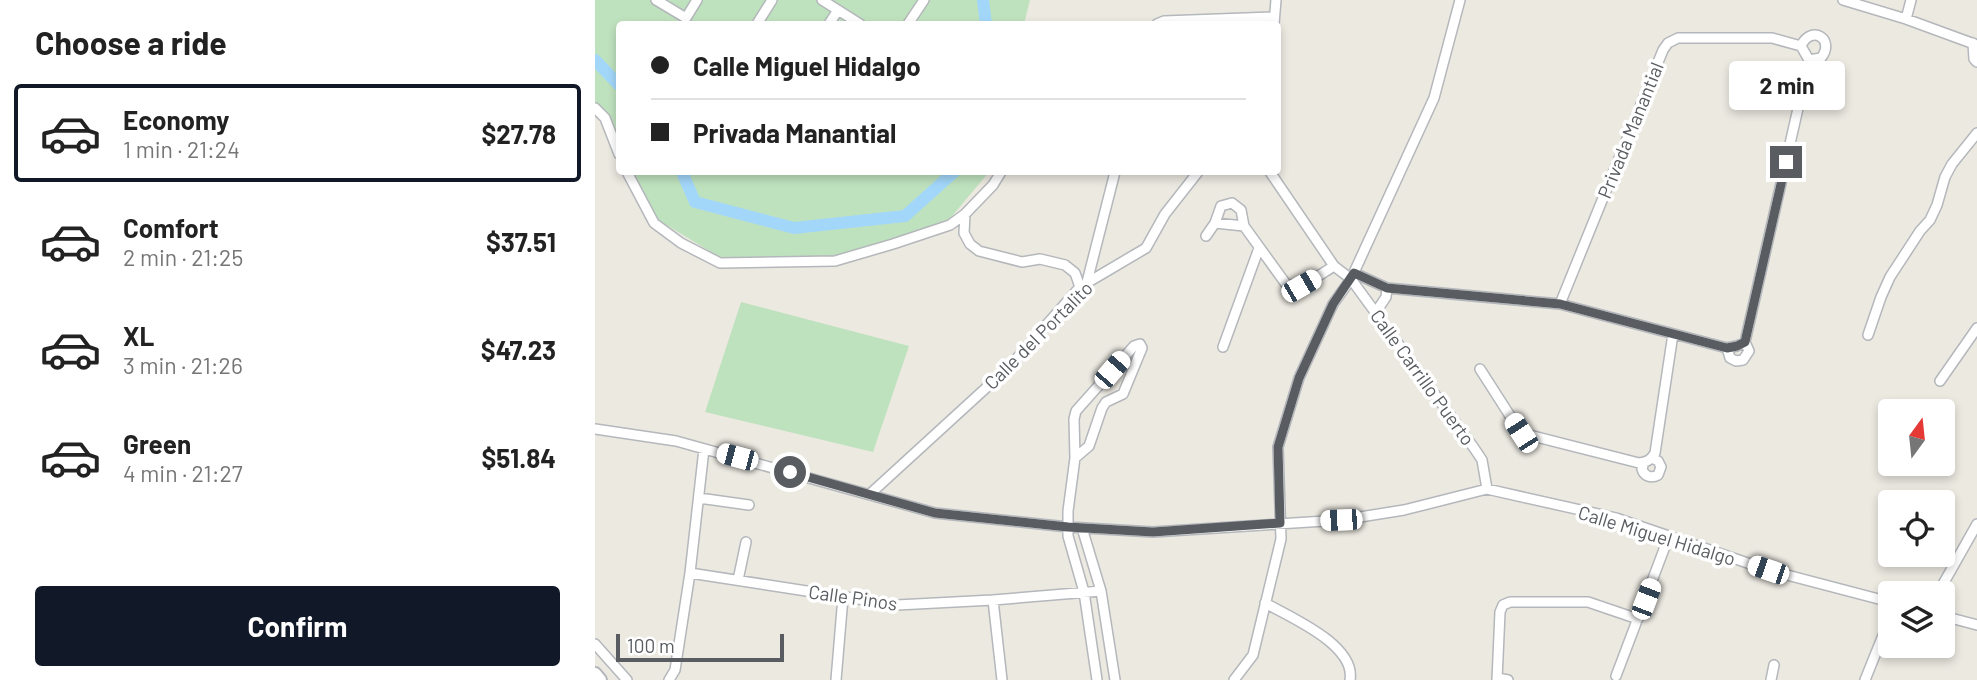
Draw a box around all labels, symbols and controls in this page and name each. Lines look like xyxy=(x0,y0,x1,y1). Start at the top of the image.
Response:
text: Choose a ride xyxy=(35,23,227,61)
text: Calle Miguel Hidalgo xyxy=(693,50,921,81)
street label: Privada Manantial xyxy=(1592,59,1668,201)
callout: 2 min xyxy=(1728,60,1844,110)
text: 2 min xyxy=(1759,71,1815,99)
icon: car xyxy=(39,102,102,165)
text: Economy xyxy=(123,104,229,135)
text: Privada Manantial xyxy=(693,117,896,148)
text: $27.78 xyxy=(481,118,556,149)
text: 1 min · 21:24 xyxy=(123,135,240,163)
route end xyxy=(1770,146,1802,178)
icon: car xyxy=(39,210,102,273)
text: Comfort xyxy=(123,212,219,243)
text: $37.51 xyxy=(486,226,556,257)
text: 2 min · 21:25 xyxy=(123,243,243,271)
car xyxy=(1278,266,1325,306)
street label: Calle del Portalito xyxy=(979,276,1097,394)
street label: Calle Carrillo Puerto xyxy=(1366,305,1480,449)
icon: car xyxy=(39,318,102,381)
text: XL xyxy=(123,320,154,351)
text: $47.23 xyxy=(481,334,556,365)
car xyxy=(1091,347,1134,393)
text: 3 min · 21:26 xyxy=(123,351,243,379)
north arrow xyxy=(1878,399,1955,476)
map controls xyxy=(1878,399,1955,658)
car xyxy=(1501,410,1542,456)
icon: car xyxy=(39,426,102,489)
text: Green xyxy=(123,428,191,459)
car xyxy=(714,441,761,473)
text: $51.84 xyxy=(481,442,556,473)
route start xyxy=(774,456,806,488)
text: 4 min · 21:27 xyxy=(123,459,243,487)
button: locate xyxy=(1878,490,1955,567)
street label: Calle Miguel Hidalgo xyxy=(1576,500,1738,570)
car xyxy=(1320,509,1363,531)
car xyxy=(1745,553,1792,587)
car xyxy=(1629,576,1664,622)
street label: Calle Pinos xyxy=(807,579,899,615)
button: layers xyxy=(1878,581,1955,658)
button: Confirm xyxy=(35,586,560,666)
scale bar xyxy=(616,631,784,663)
text: 100 m xyxy=(627,634,675,657)

